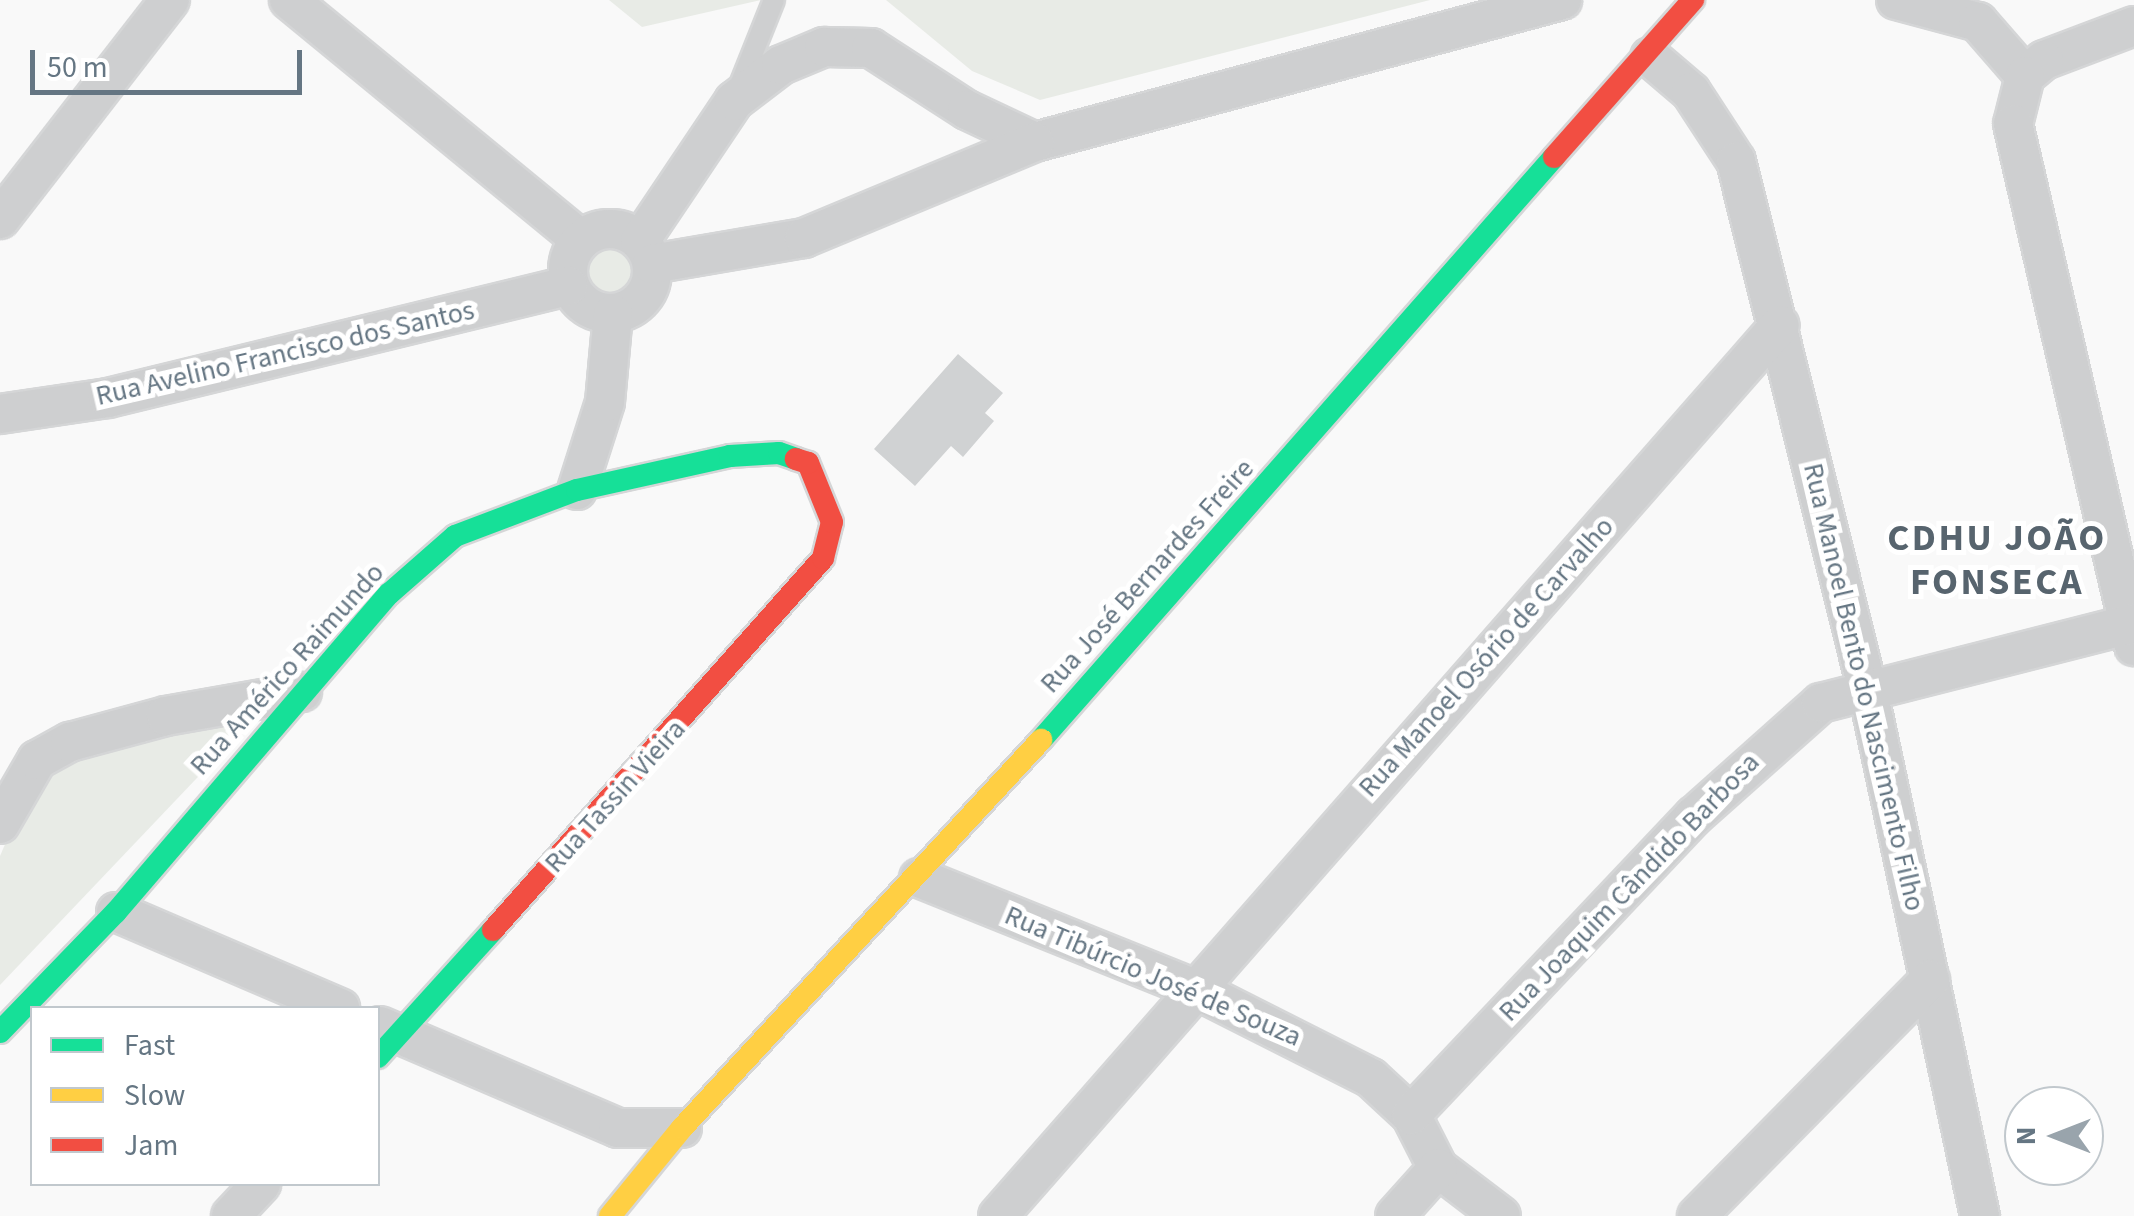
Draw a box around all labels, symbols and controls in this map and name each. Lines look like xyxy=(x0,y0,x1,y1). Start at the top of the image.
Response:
scale bar xyxy=(35,30,308,92)
text: 50 m xyxy=(47,46,108,89)
street label: Rua Avelino Francisco dos Santos xyxy=(93,293,477,413)
street label: Rua José Bernardes Freire xyxy=(1033,452,1261,700)
street label: Rua Manoel Bento do Nascimento Filho xyxy=(1796,460,1932,914)
street label: Rua Manoel Osório de Carvalho xyxy=(1351,510,1621,804)
district label: CDHU JOÃO FONSECA xyxy=(1887,516,2107,606)
street label: Rua Américo Raimundo xyxy=(183,556,391,782)
street label: Rua Tassin Vieira xyxy=(537,712,693,880)
street label: Rua Joaquim Cândido Barbosa xyxy=(1492,746,1766,1028)
street label: Rua Tibúrcio José de Souza xyxy=(1000,898,1306,1054)
legend xyxy=(30,1006,380,1186)
text: Fast xyxy=(124,1024,175,1067)
text: Slow xyxy=(124,1074,185,1117)
north arrow xyxy=(2004,1086,2104,1186)
text: Jam xyxy=(124,1124,178,1167)
text: N xyxy=(2006,1127,2046,1145)

